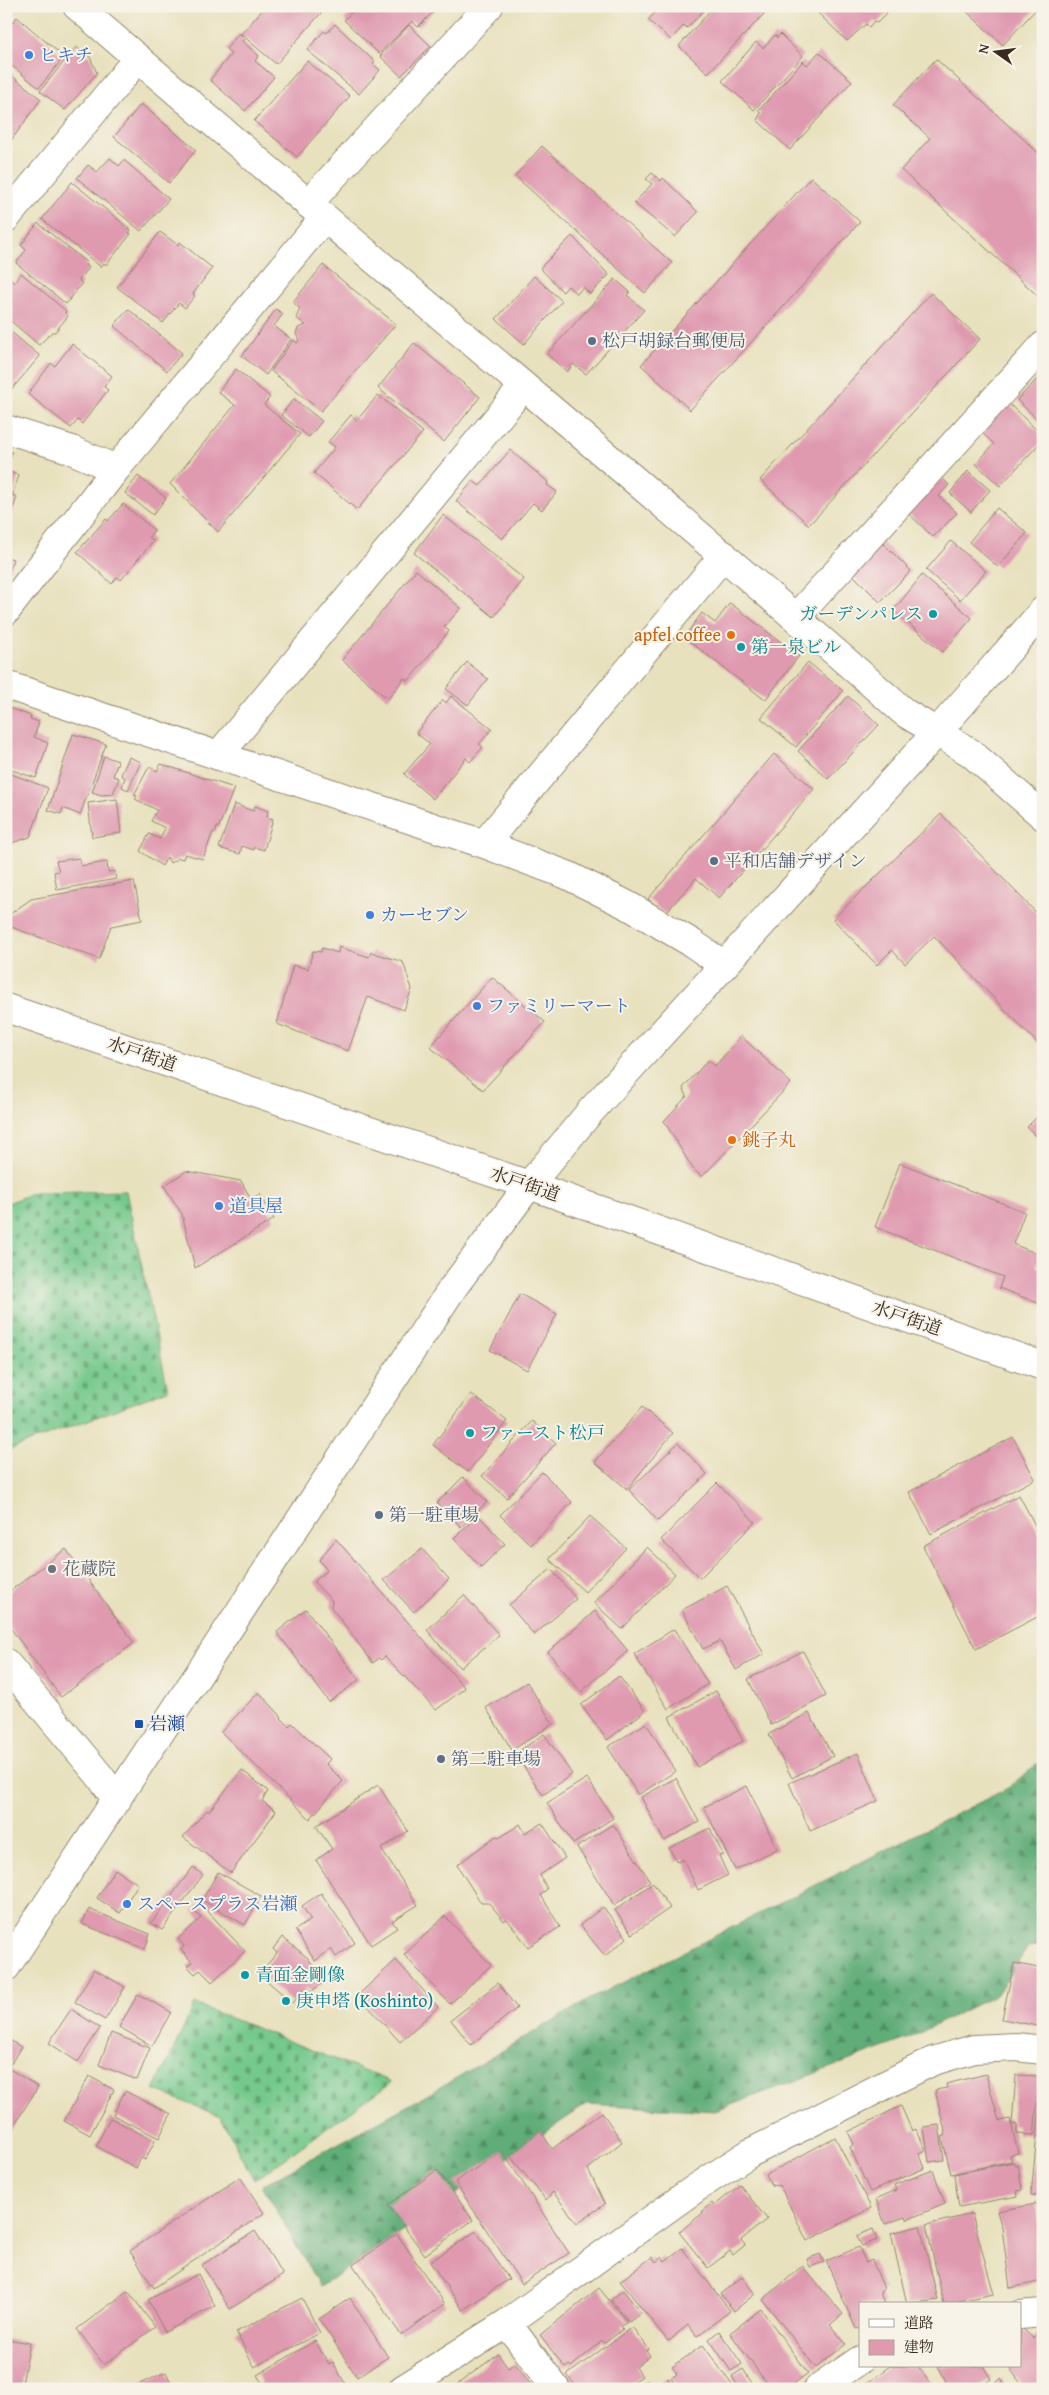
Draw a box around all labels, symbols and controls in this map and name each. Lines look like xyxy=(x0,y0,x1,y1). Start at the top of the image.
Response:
north arrow xyxy=(972,28,1022,78)
place label: ヒキチ xyxy=(39,41,93,68)
text: N xyxy=(973,41,994,56)
marker: ヒキチ xyxy=(23,49,35,61)
place label: 松戸胡録台郵便局 xyxy=(602,327,746,354)
marker: 松戸胡録台郵便局 xyxy=(586,335,598,347)
place label: ガーデンパレス xyxy=(799,600,923,627)
marker: ガーデンパレス xyxy=(927,608,939,620)
place label: apfel coffee xyxy=(634,621,721,648)
marker: apfel coffee xyxy=(725,629,737,641)
place label: 第一泉ビル xyxy=(751,633,841,660)
marker: 第一泉ビル xyxy=(735,641,747,653)
place label: 平和店舗デザイン xyxy=(724,847,867,874)
marker: 平和店舗デザイン xyxy=(708,855,720,867)
place label: カーセブン xyxy=(380,901,469,928)
marker: カーセブン xyxy=(364,909,376,921)
place label: ファミリーマート xyxy=(487,992,631,1019)
marker: ファミリーマート xyxy=(471,1000,483,1012)
street label: 水戸街道 xyxy=(104,1029,181,1078)
place label: 銚子丸 xyxy=(742,1126,796,1153)
marker: 銚子丸 xyxy=(726,1134,738,1146)
street label: 水戸街道 xyxy=(487,1159,564,1208)
place label: 道具屋 xyxy=(229,1192,283,1219)
marker: 道具屋 xyxy=(213,1200,225,1212)
street label: 水戸街道 xyxy=(869,1293,946,1342)
place label: ファースト松戸 xyxy=(480,1419,605,1446)
marker: ファースト松戸 xyxy=(464,1427,476,1439)
place label: 第一駐車場 xyxy=(389,1501,479,1528)
marker: 第一駐車場 xyxy=(373,1509,385,1521)
place label: 花蔵院 xyxy=(62,1555,116,1582)
marker: 花蔵院 xyxy=(46,1563,58,1575)
place label: 岩瀬 xyxy=(149,1710,185,1737)
marker: 岩瀬 xyxy=(133,1718,145,1730)
place label: 第二駐車場 xyxy=(451,1745,541,1772)
marker: 第二駐車場 xyxy=(435,1753,447,1765)
place label: スペースプラス岩瀬 xyxy=(137,1890,298,1917)
marker: スペースプラス岩瀬 xyxy=(121,1898,133,1910)
place label: 青面金剛像 xyxy=(255,1961,345,1988)
marker: 青面金剛像 xyxy=(239,1969,251,1981)
place label: 庚申塔 (Koshinto) xyxy=(296,1987,433,2014)
marker: 庚申塔 (Koshinto) xyxy=(280,1995,292,2007)
legend xyxy=(859,2302,1022,2368)
text: 道路 xyxy=(904,2312,934,2333)
text: 建物 xyxy=(904,2336,934,2357)

